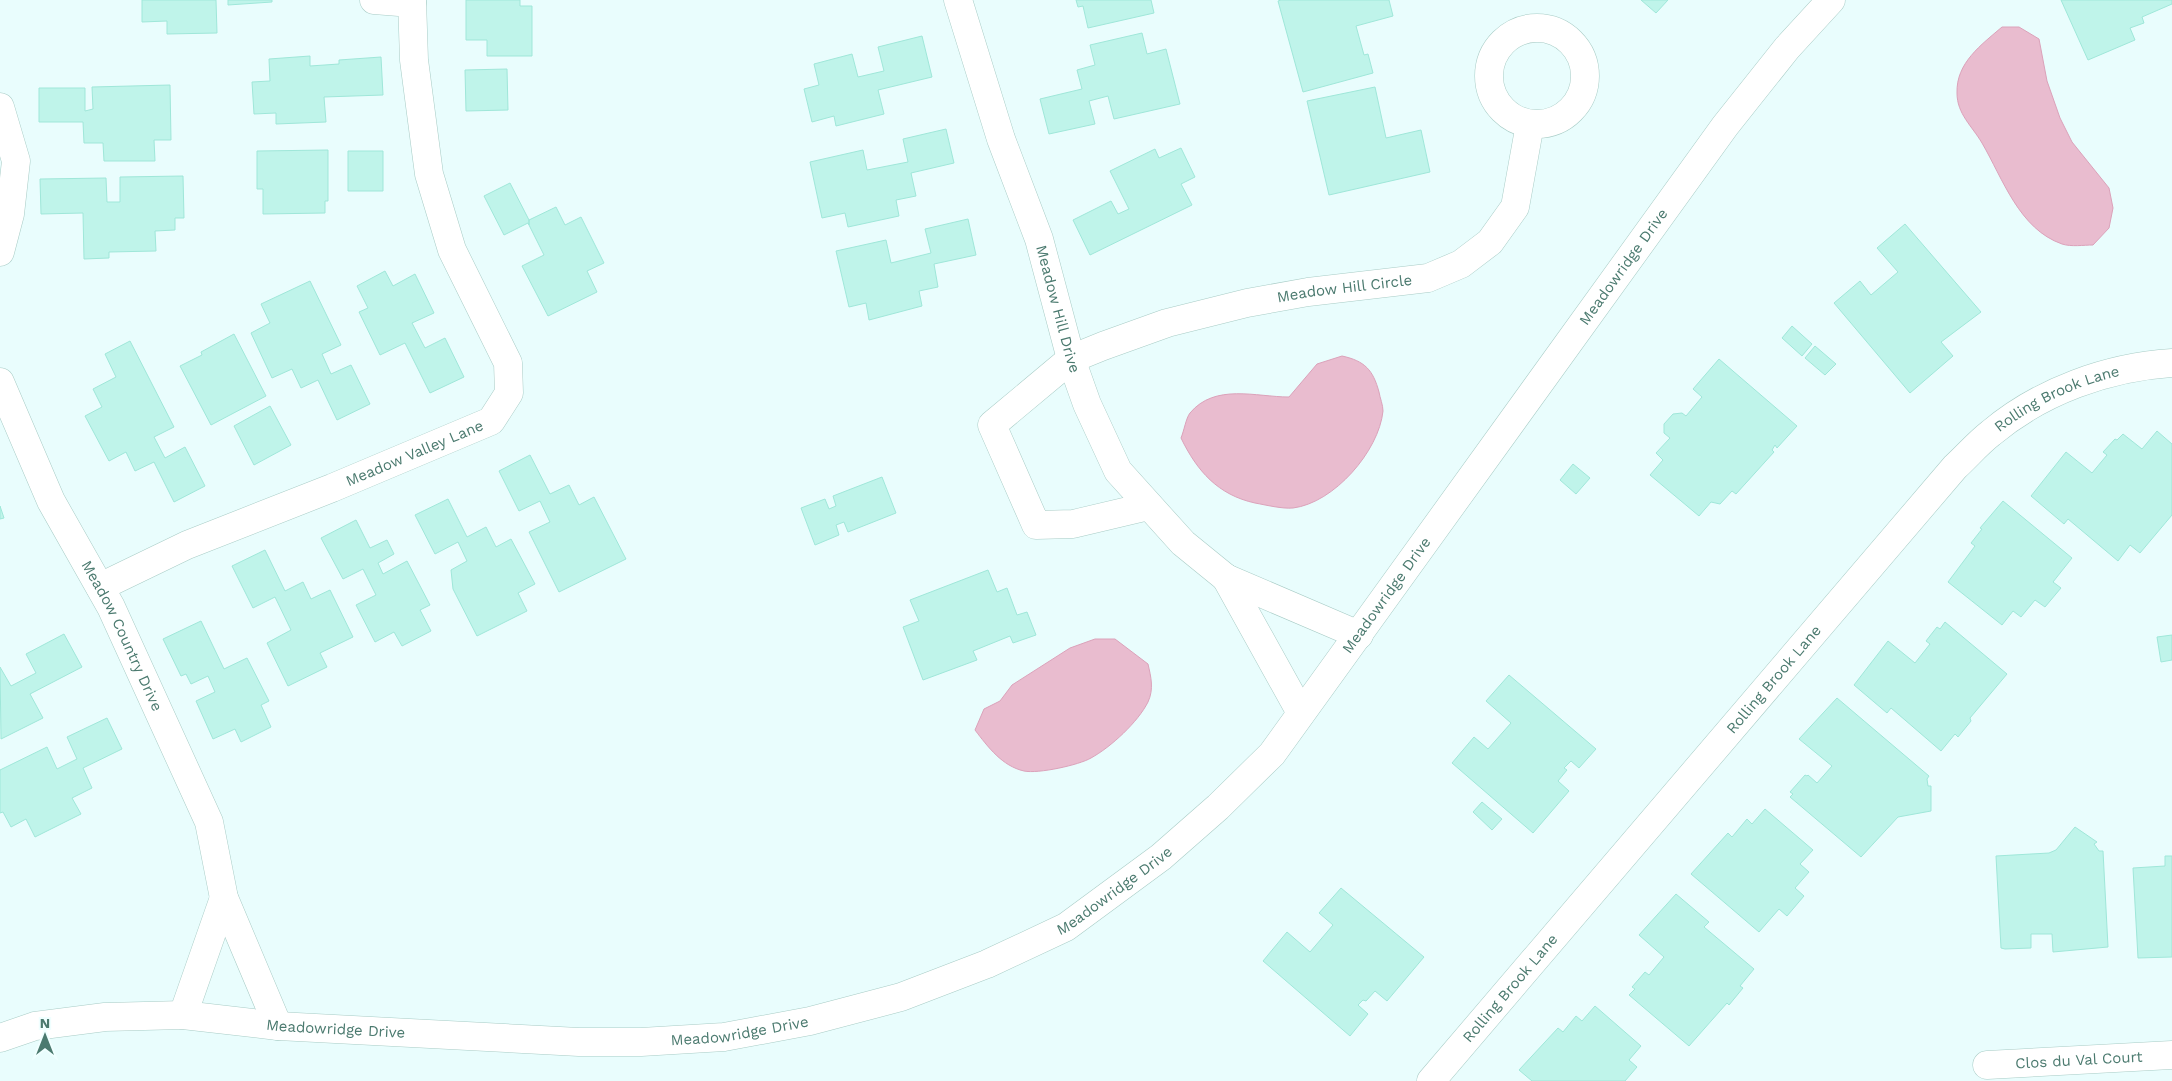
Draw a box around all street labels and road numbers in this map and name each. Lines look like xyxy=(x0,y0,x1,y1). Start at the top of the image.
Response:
street label: Meadowridge Drive xyxy=(1575,205,1671,328)
street label: Meadow Hill Drive xyxy=(1032,243,1084,375)
street label: Meadow Hill Circle xyxy=(1276,271,1413,306)
street label: Rolling Brook Lane xyxy=(1991,362,2121,436)
street label: Meadow Valley Lane xyxy=(343,416,486,490)
street label: Meadowridge Drive xyxy=(1339,534,1435,657)
street label: Meadow Country Drive xyxy=(78,557,166,714)
street label: Rolling Brook Lane xyxy=(1723,621,1825,737)
street label: Meadowridge Drive xyxy=(1054,842,1176,939)
street label: Rolling Brook Lane xyxy=(1459,930,1561,1046)
street label: Meadowridge Drive xyxy=(670,1012,810,1049)
street label: Meadowridge Drive xyxy=(265,1016,406,1042)
street label: Clos du Val Court xyxy=(2015,1048,2144,1072)

